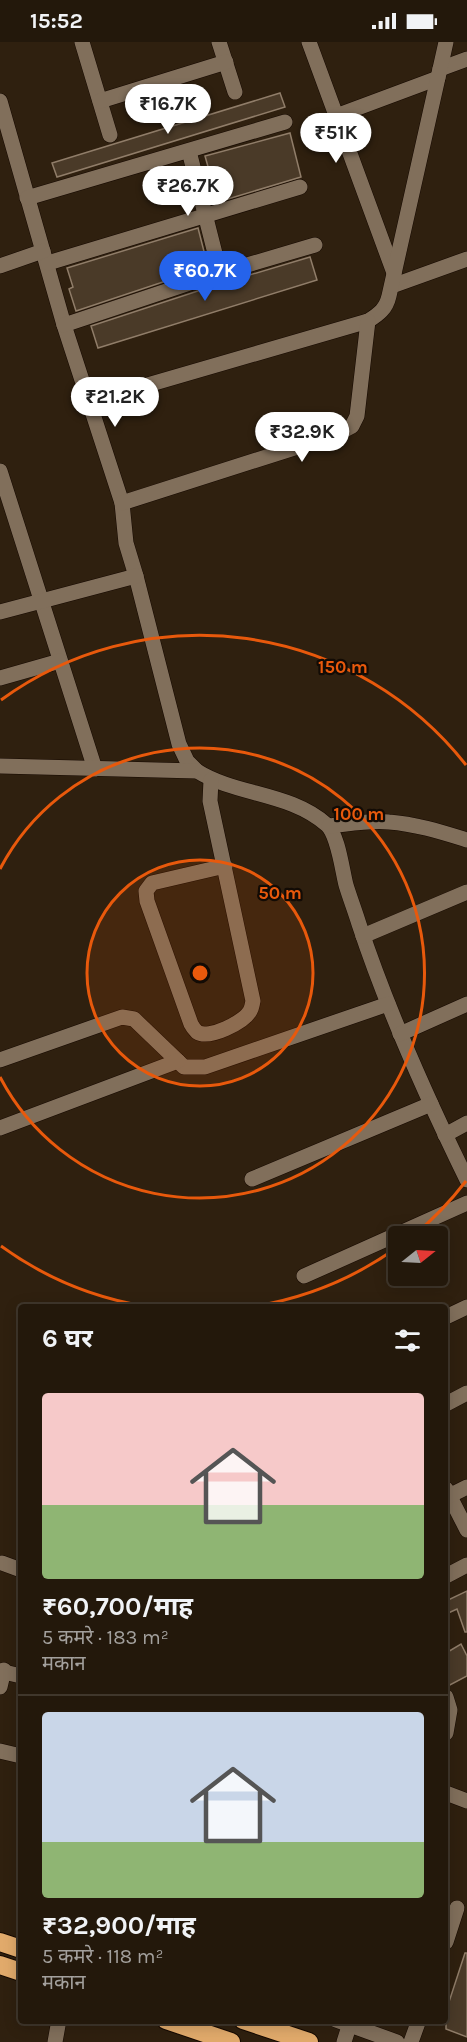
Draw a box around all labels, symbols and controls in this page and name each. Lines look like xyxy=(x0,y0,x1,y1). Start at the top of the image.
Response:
text: 15:52 xyxy=(30,8,83,34)
pin: ₹16.7K xyxy=(119,84,217,135)
text: ₹16.7K xyxy=(139,92,197,115)
pin: ₹51K xyxy=(300,113,372,164)
text: ₹51K xyxy=(314,121,358,144)
pin: ₹26.7K xyxy=(139,166,237,217)
text: ₹26.7K xyxy=(156,174,220,197)
pin: ₹60.7K xyxy=(156,251,254,302)
text: ₹60.7K xyxy=(173,259,237,282)
pin: ₹21.2K xyxy=(66,377,164,428)
text: ₹21.2K xyxy=(85,385,145,408)
pin: ₹32.9K xyxy=(253,412,351,463)
text: ₹32.9K xyxy=(269,420,335,443)
text: 150 m xyxy=(318,656,368,678)
text: 100 m xyxy=(334,803,384,825)
text: 50 m xyxy=(258,882,302,904)
centre of rings xyxy=(190,963,210,983)
north arrow xyxy=(388,1226,448,1286)
map controls xyxy=(388,1226,448,1286)
text: 6 घर xyxy=(42,1323,93,1354)
icon: filters xyxy=(391,1324,424,1357)
icon: home xyxy=(179,1432,287,1540)
text: ₹60,700/माह xyxy=(42,1591,193,1622)
text: 5 कमरे · 183 m² xyxy=(42,1626,169,1649)
text: मकान xyxy=(42,1652,86,1675)
icon: home xyxy=(179,1751,287,1859)
text: ₹32,900/माह xyxy=(42,1910,196,1941)
text: 5 कमरे · 118 m² xyxy=(42,1945,164,1968)
text: मकान xyxy=(42,1971,86,1994)

